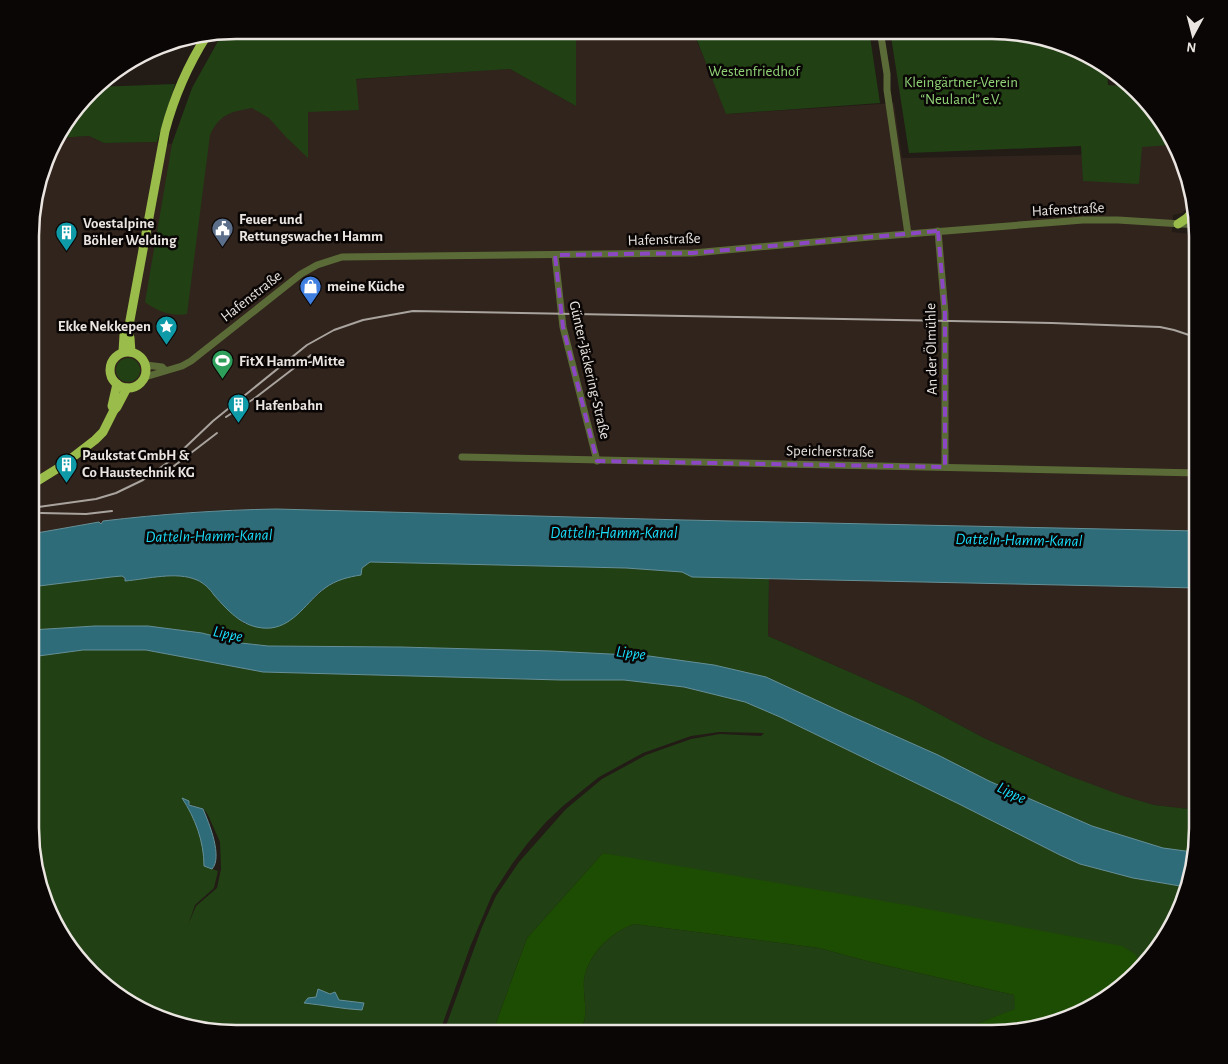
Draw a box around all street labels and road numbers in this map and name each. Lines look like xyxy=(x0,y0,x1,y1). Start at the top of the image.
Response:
street label: Hafenstraße xyxy=(1031,200,1105,219)
street label: Hafenstraße xyxy=(627,231,701,248)
street label: Hafenstraße xyxy=(218,268,285,325)
street label: Günter-Jäckering-Straße xyxy=(566,300,613,441)
street label: An der Ölmühle xyxy=(921,303,940,395)
street label: Speicherstraße xyxy=(786,443,874,460)

